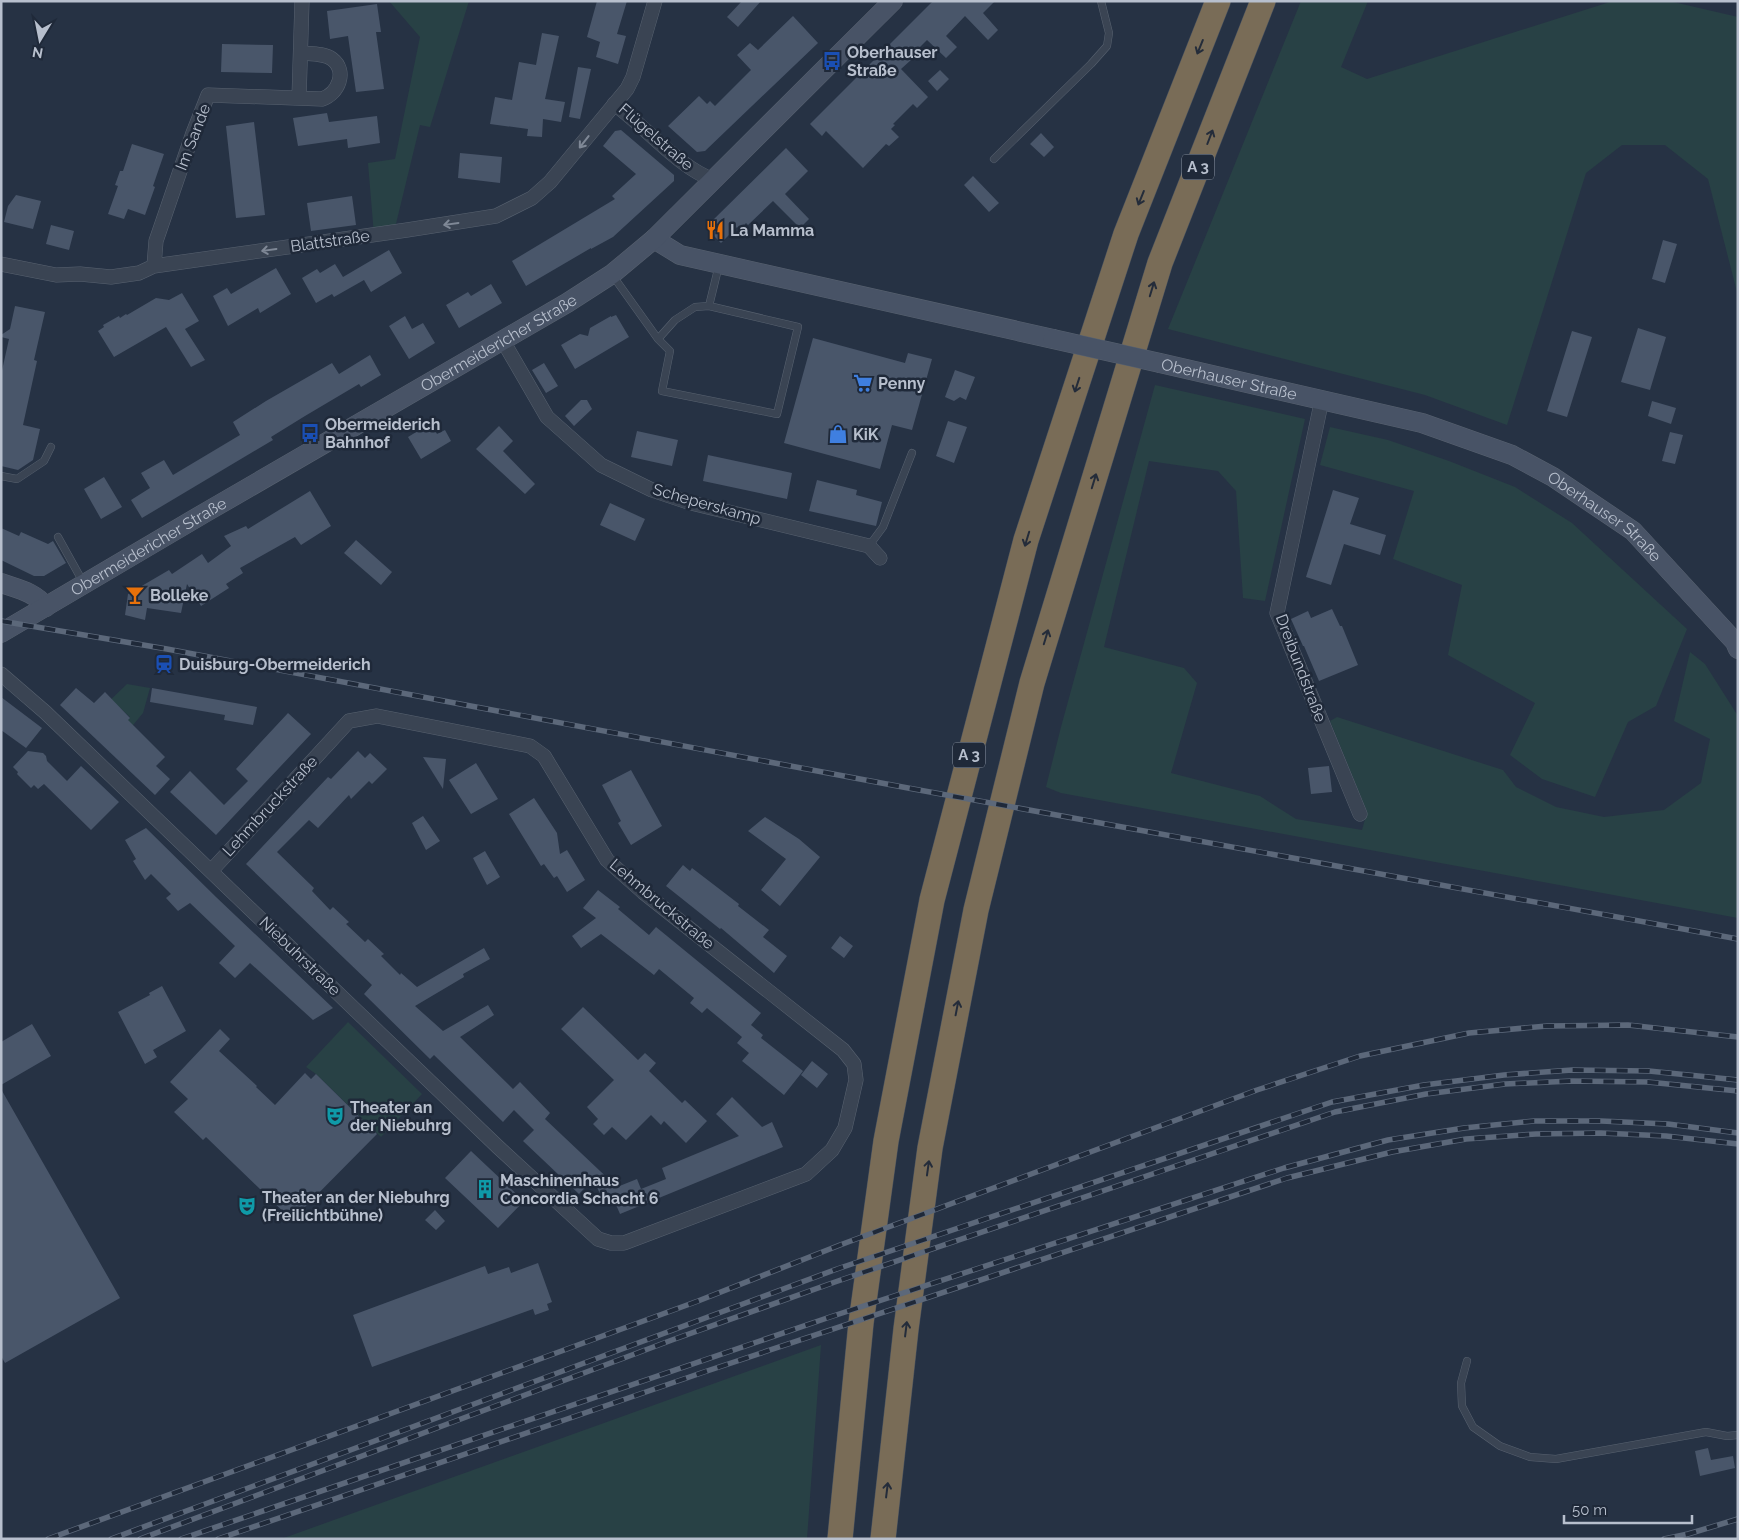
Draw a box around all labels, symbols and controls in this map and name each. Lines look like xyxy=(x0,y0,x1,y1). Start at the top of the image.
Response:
north arrow xyxy=(15,15,65,65)
one-way arrow xyxy=(1195,39,1204,54)
place label: Oberhauser Straße xyxy=(847,43,937,80)
text: N xyxy=(31,44,44,62)
bus stop icon: Oberhauser Straße xyxy=(821,50,843,72)
street label: Flügelstraße xyxy=(615,99,697,175)
street label: Im Sande xyxy=(172,101,214,173)
one-way arrow xyxy=(1206,130,1215,145)
one-way arrow xyxy=(579,135,589,149)
road number: A 3 xyxy=(1182,154,1214,180)
one-way arrow xyxy=(1136,190,1145,205)
one-way arrow xyxy=(443,219,459,229)
restaurant icon: La Mamma xyxy=(704,219,726,241)
place label: La Mamma xyxy=(730,221,814,240)
street label: Blattstraße xyxy=(289,226,371,256)
one-way arrow xyxy=(261,245,277,255)
one-way arrow xyxy=(1148,281,1158,297)
street label: Obermeidericher Straße xyxy=(417,290,580,395)
street label: Oberhauser Straße xyxy=(1160,354,1299,404)
supermarket icon: Penny xyxy=(852,372,874,394)
place label: Penny xyxy=(878,374,926,393)
one-way arrow xyxy=(1072,376,1081,392)
place label: Obermeiderich Bahnhof xyxy=(325,415,440,452)
bus stop icon: Obermeiderich Bahnhof xyxy=(299,422,321,444)
shop icon: KiK xyxy=(827,423,849,445)
place label: KiK xyxy=(853,425,879,444)
street label: Oberhauser Straße xyxy=(1544,467,1666,565)
one-way arrow xyxy=(1089,474,1099,490)
street label: Scheperskamp xyxy=(651,479,763,529)
street label: Obermeidericher Straße xyxy=(67,493,230,599)
one-way arrow xyxy=(1021,531,1031,547)
bar icon: Bolleke xyxy=(124,584,146,606)
place label: Bolleke xyxy=(150,586,209,605)
street label: Dreibundstraße xyxy=(1272,611,1330,725)
one-way arrow xyxy=(1042,629,1051,645)
station icon: Duisburg-Obermeiderich xyxy=(153,653,175,675)
place label: Duisburg-Obermeiderich xyxy=(179,655,371,674)
road number: A 3 xyxy=(953,742,985,768)
street label: Lehmbruckstraße xyxy=(219,752,321,860)
street label: Lehmbruckstraße xyxy=(606,855,718,953)
street label: Niebuhrstraße xyxy=(256,913,344,999)
one-way arrow xyxy=(953,1000,963,1016)
place label: Theater an der Niebuhrg xyxy=(350,1098,451,1135)
theatre icon: Theater an der Niebuhrg xyxy=(324,1105,346,1127)
one-way arrow xyxy=(923,1160,933,1176)
place label: Maschinenhaus Concordia Schacht 6 xyxy=(500,1171,659,1208)
building icon: Maschinenhaus Concordia Schacht 6 xyxy=(474,1178,496,1200)
place label: Theater an der Niebuhrg (Freilichtbühne) xyxy=(262,1188,450,1225)
theatre icon: Theater an der Niebuhrg (Freilichtbühne) xyxy=(236,1195,258,1217)
one-way arrow xyxy=(901,1321,911,1337)
one-way arrow xyxy=(882,1483,892,1499)
scale bar xyxy=(1564,1492,1692,1524)
text: 50 m xyxy=(1572,1501,1607,1519)

